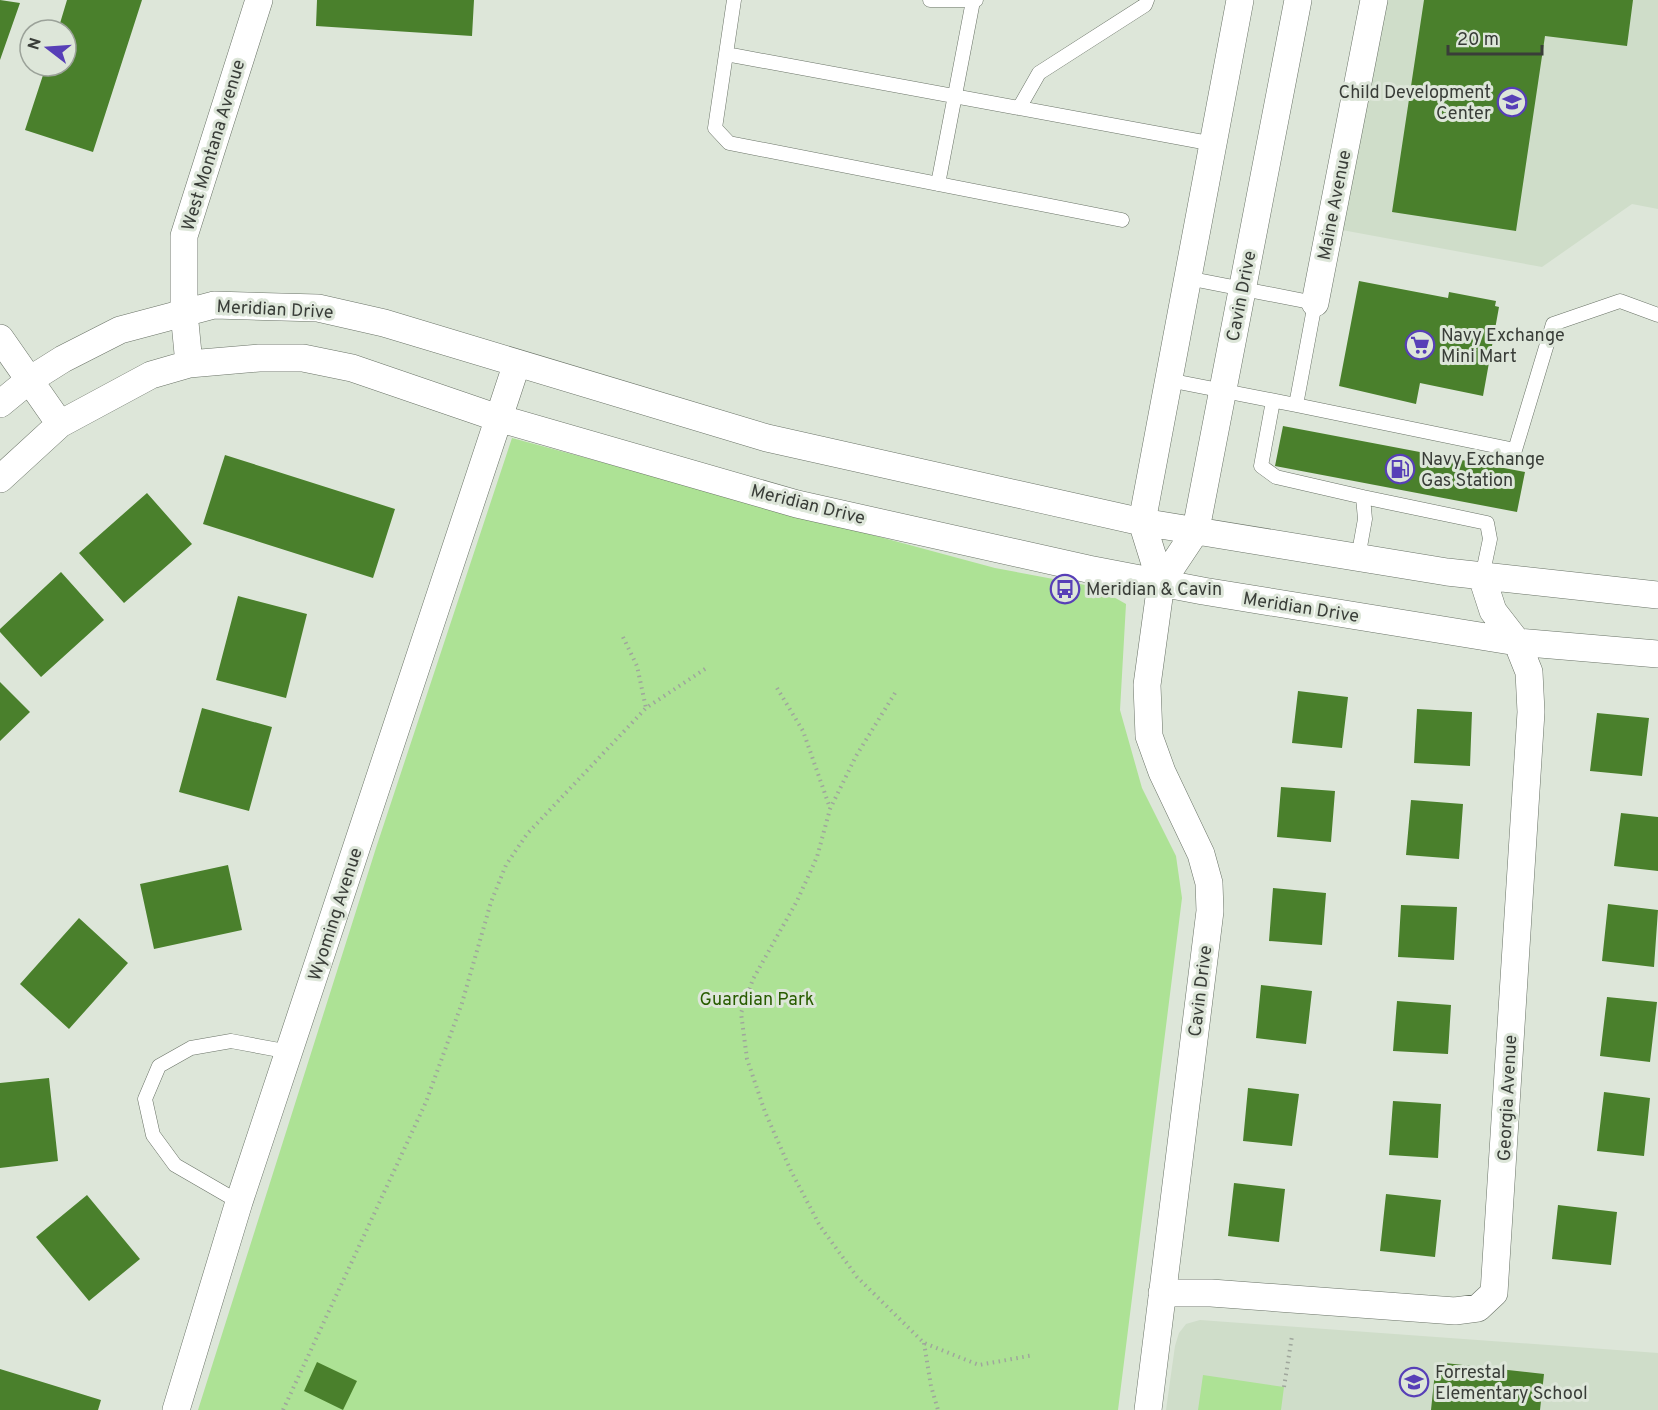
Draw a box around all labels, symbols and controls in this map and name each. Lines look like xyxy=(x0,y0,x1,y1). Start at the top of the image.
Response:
north arrow xyxy=(18,18,78,78)
scale bar xyxy=(1448,18,1542,56)
text: 20 m xyxy=(1457,29,1499,52)
text: N xyxy=(24,36,47,53)
street label: West Montana Avenue xyxy=(177,57,251,234)
place label: Child Development Center xyxy=(1339,82,1491,126)
school or university icon: Child Development Center xyxy=(1496,86,1528,118)
street label: Maine Avenue xyxy=(1314,148,1357,262)
street label: Cavin Drive xyxy=(1222,249,1263,344)
street label: Meridian Drive xyxy=(216,296,334,325)
place label: Navy Exchange Mini Mart xyxy=(1441,325,1565,369)
supermarket icon: Navy Exchange Mini Mart xyxy=(1404,329,1436,361)
place label: Navy Exchange Gas Station xyxy=(1421,449,1545,493)
fuel station icon: Navy Exchange Gas Station xyxy=(1384,453,1416,485)
street label: Meridian Drive xyxy=(748,480,867,531)
bus stop icon: Meridian & Cavin xyxy=(1049,573,1081,605)
place label: Meridian & Cavin xyxy=(1086,579,1222,602)
street label: Meridian Drive xyxy=(1241,588,1360,629)
street label: Wyoming Avenue xyxy=(304,845,369,984)
street label: Cavin Drive xyxy=(1184,944,1219,1038)
park label: Guardian Park xyxy=(700,989,814,1012)
street label: Georgia Avenue xyxy=(1494,1034,1523,1162)
place label: Forrestal Elementary School xyxy=(1435,1362,1588,1406)
school or university icon: Forrestal Elementary School xyxy=(1398,1366,1430,1398)

